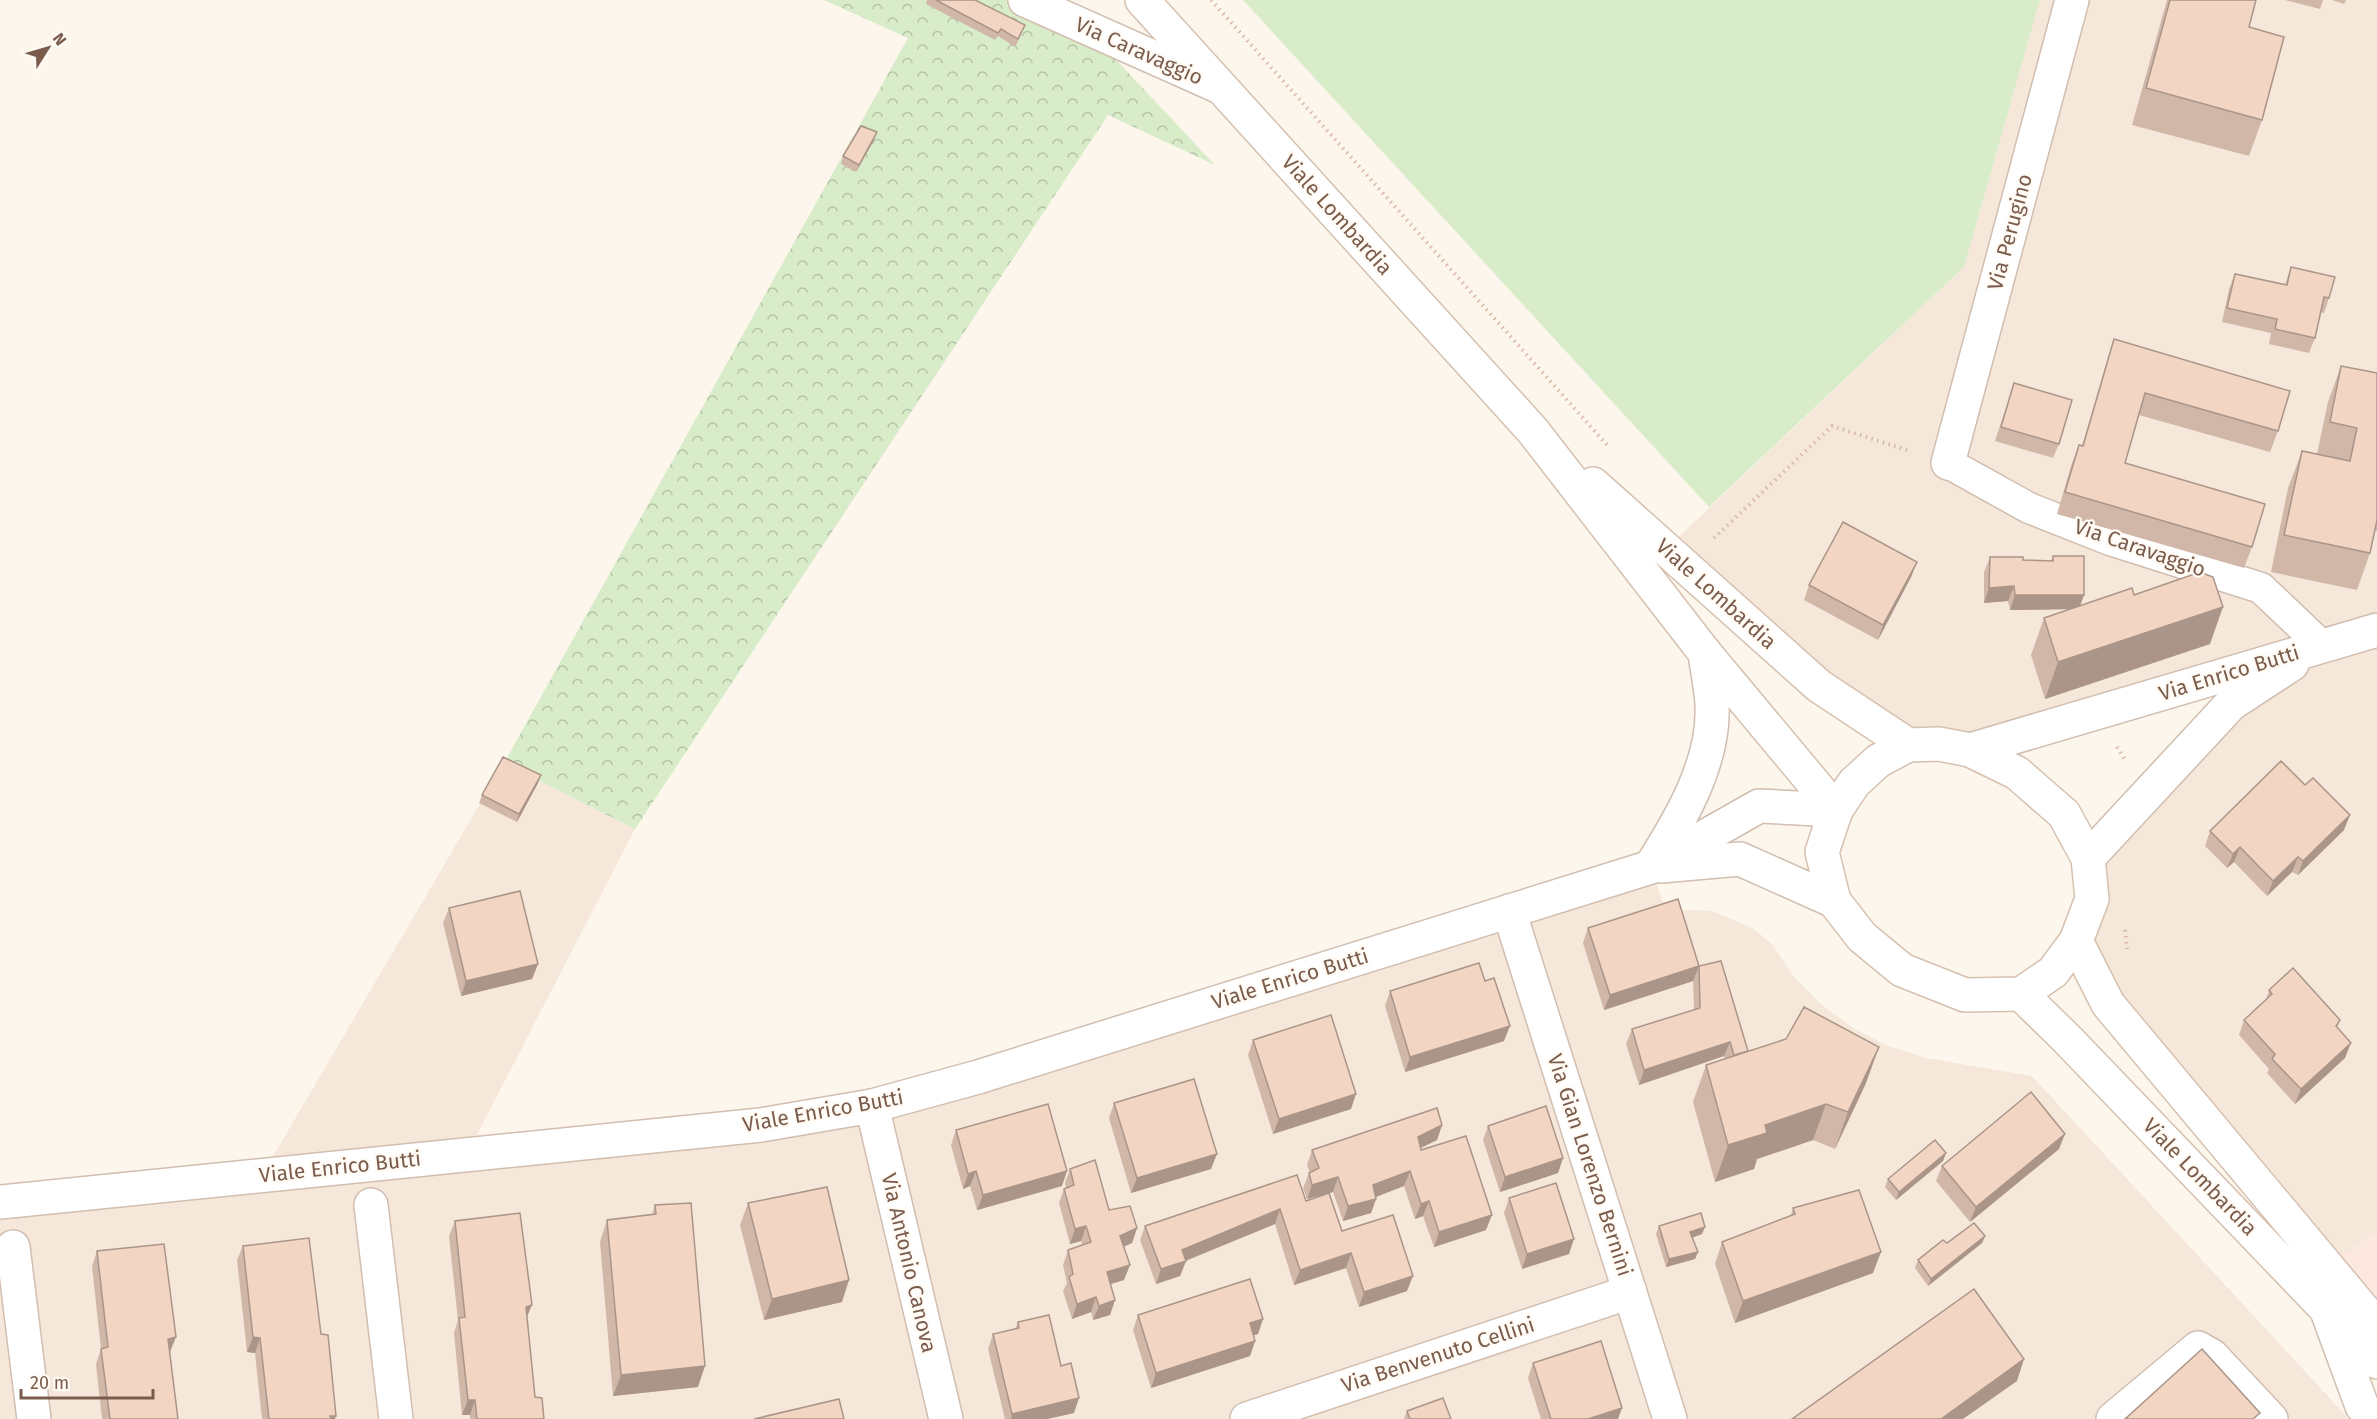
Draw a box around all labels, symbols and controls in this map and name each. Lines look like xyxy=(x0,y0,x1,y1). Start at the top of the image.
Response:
street label: Via Caravaggio xyxy=(1071,11,1207,91)
north arrow xyxy=(18,18,78,78)
text: N xyxy=(49,29,70,49)
street label: Viale Lombardia xyxy=(1276,149,1398,281)
street label: Via Perugino xyxy=(1982,171,2038,293)
street label: Via Caravaggio xyxy=(2071,513,2209,583)
street label: Viale Lombardia xyxy=(1650,533,1782,655)
street label: Via Enrico Butti xyxy=(2156,639,2302,707)
street label: Viale Enrico Butti xyxy=(1208,943,1372,1015)
street label: Via Gian Lorenzo Bernini xyxy=(1542,1051,1638,1279)
street label: Viale Enrico Butti xyxy=(741,1084,905,1138)
street label: Viale Lombardia xyxy=(2137,1113,2263,1241)
street label: Viale Enrico Butti xyxy=(258,1146,422,1188)
street label: Via Antonio Canova xyxy=(876,1171,942,1355)
street label: Via Benvenuto Cellini xyxy=(1338,1312,1538,1398)
scale bar xyxy=(21,1362,153,1400)
text: 20 m xyxy=(30,1372,69,1394)

